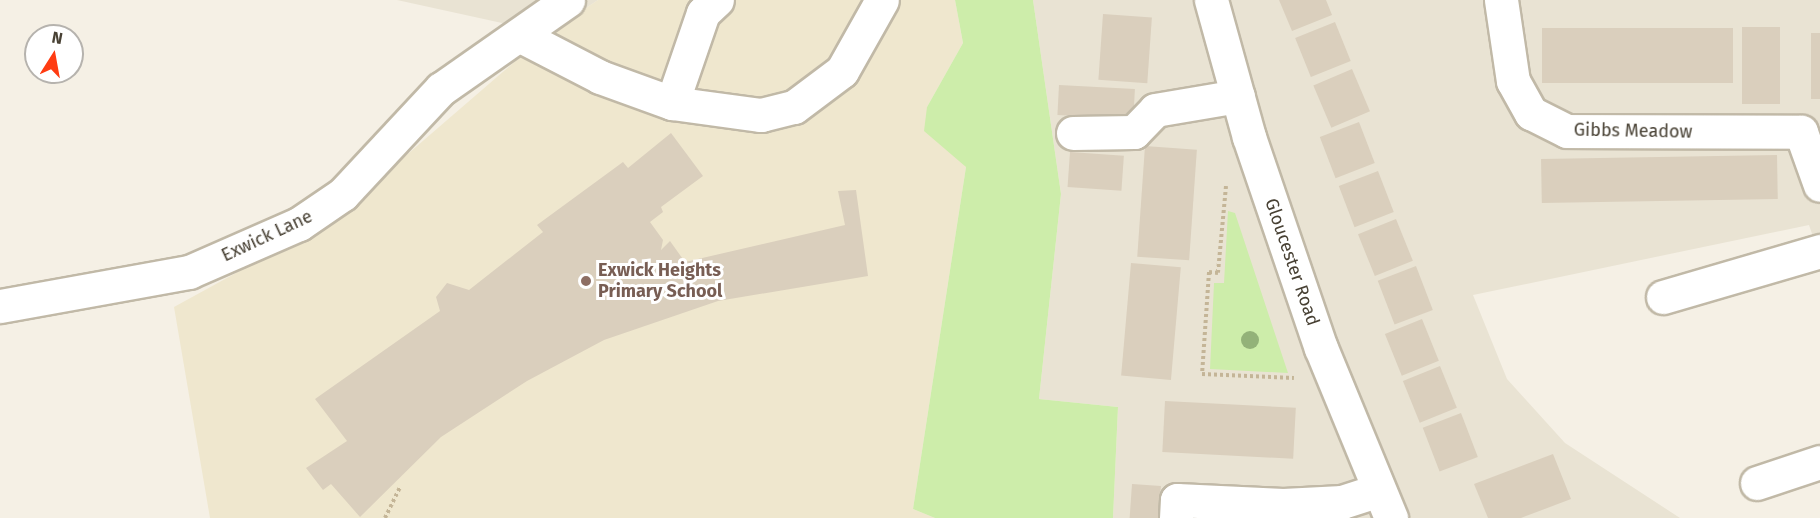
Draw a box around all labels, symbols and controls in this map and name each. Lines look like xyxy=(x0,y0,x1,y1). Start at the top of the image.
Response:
north arrow xyxy=(24,24,84,84)
text: N xyxy=(50,27,64,48)
street label: Gibbs Meadow xyxy=(1574,119,1692,143)
street label: Gloucester Road xyxy=(1260,195,1324,329)
street label: Exwick Lane xyxy=(218,206,316,266)
place label: Exwick Heights Primary School xyxy=(598,260,722,302)
marker: Exwick Heights Primary School xyxy=(579,274,593,288)

